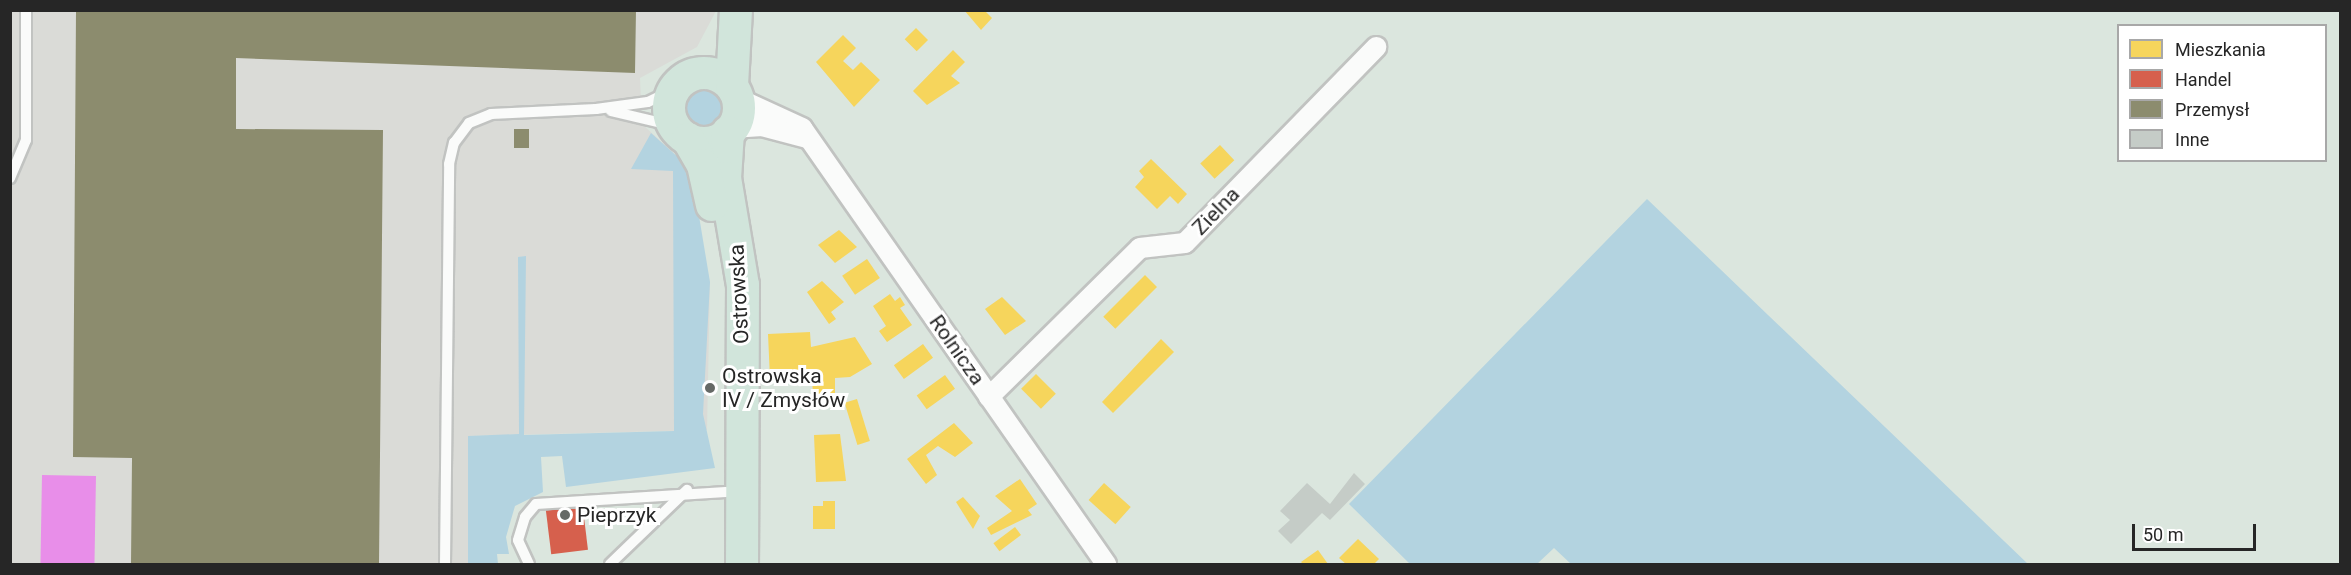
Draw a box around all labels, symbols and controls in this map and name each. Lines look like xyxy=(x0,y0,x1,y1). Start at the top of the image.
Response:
legend xyxy=(2117,24,2327,162)
text: Mieszkania xyxy=(2175,39,2266,60)
text: Handel xyxy=(2175,69,2232,90)
text: Przemysł xyxy=(2175,99,2249,120)
text: Inne xyxy=(2175,129,2209,150)
street label: Zielna xyxy=(1187,182,1245,240)
street label: Ostrowska xyxy=(724,244,754,344)
street label: Rolnicza xyxy=(924,310,990,390)
place label: Ostrowska IV / Zmysłów xyxy=(722,363,845,413)
marker: Ostrowska IV / Zmysłów xyxy=(703,381,717,395)
place label: Pieprzyk xyxy=(577,502,656,528)
marker: Pieprzyk xyxy=(558,508,572,522)
scale bar xyxy=(2135,512,2260,550)
text: 50 m xyxy=(2143,524,2183,545)

